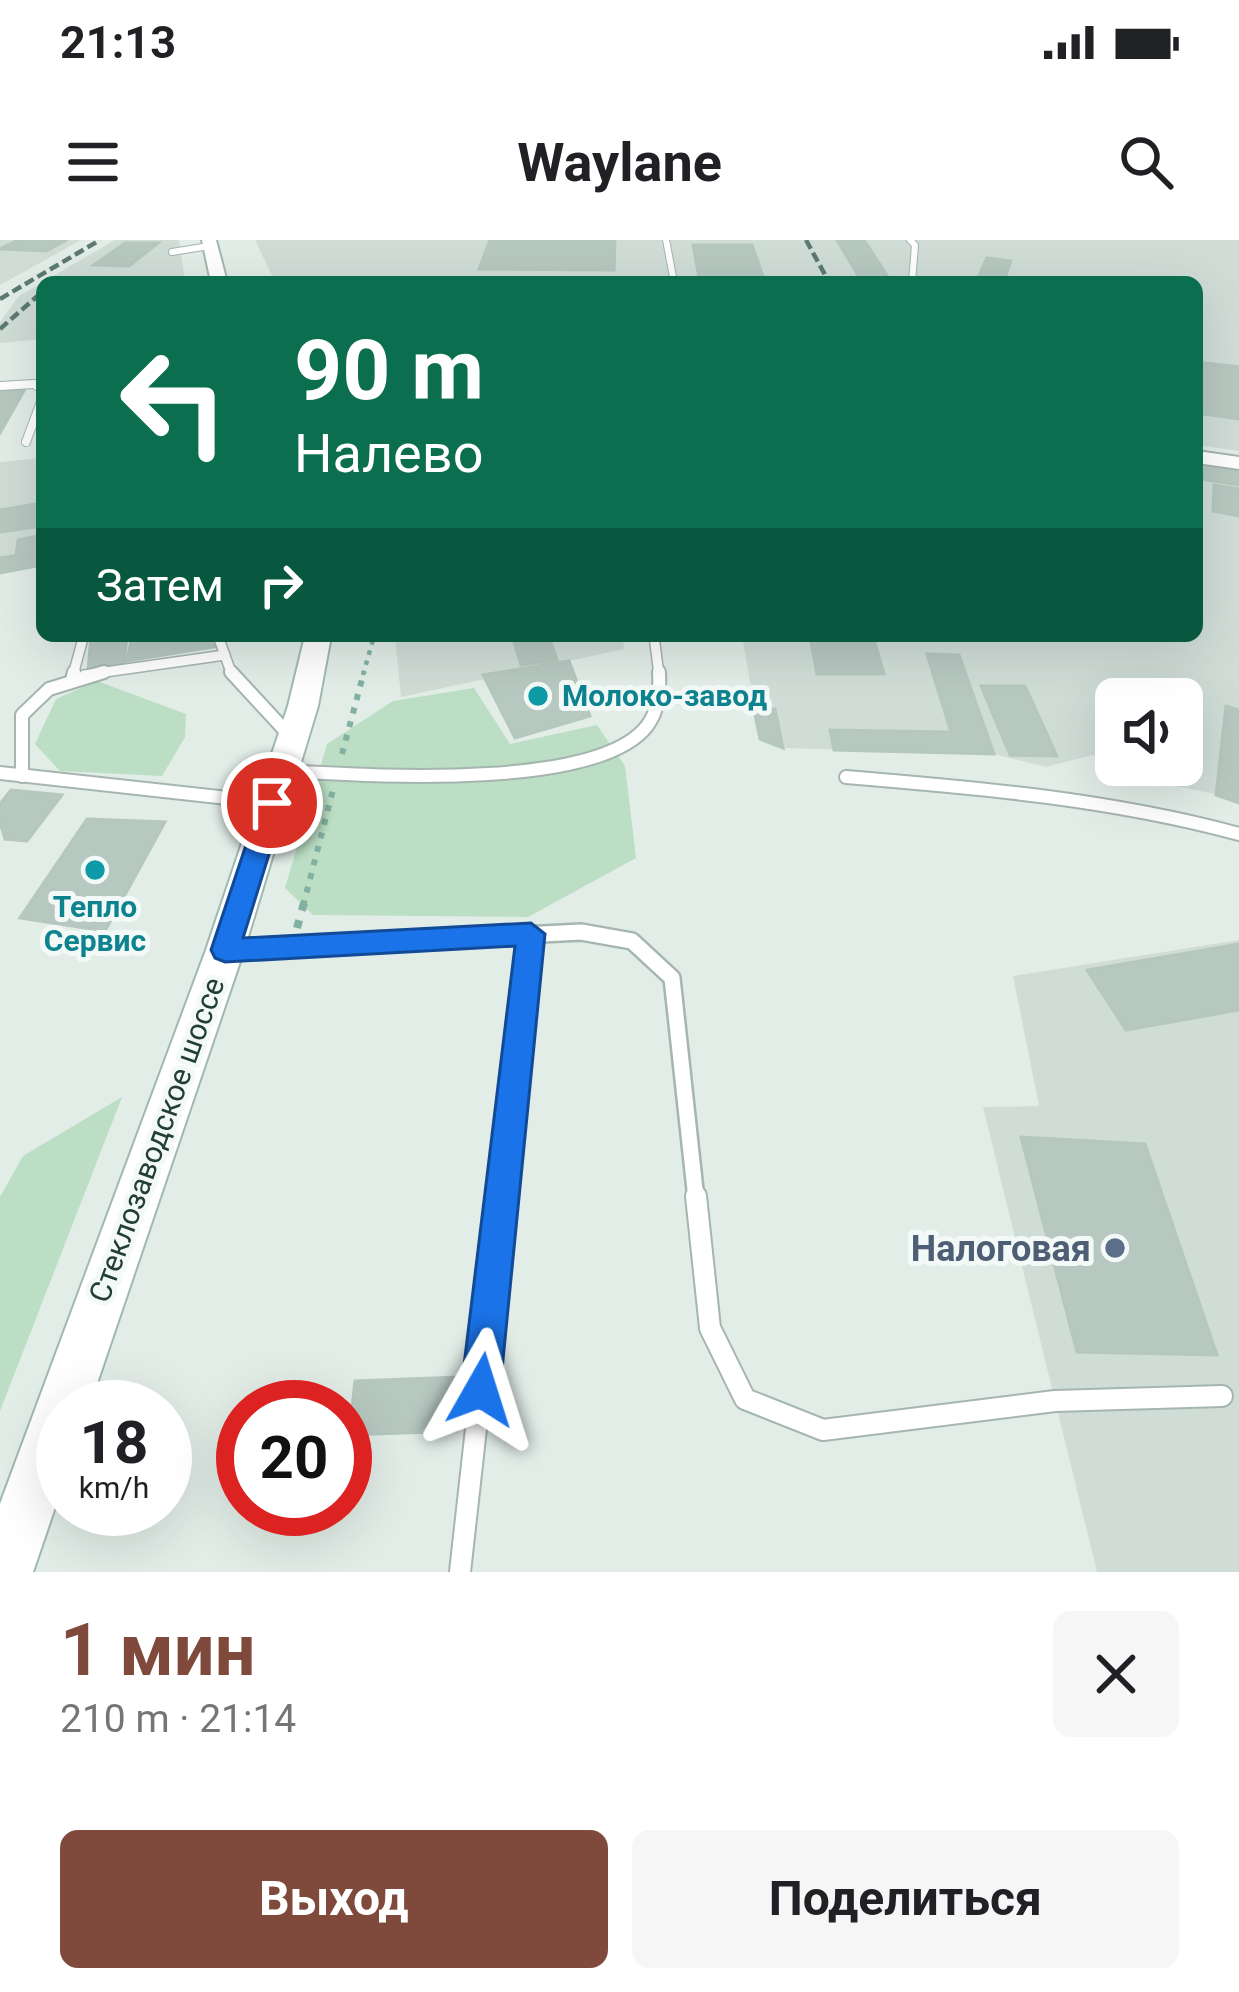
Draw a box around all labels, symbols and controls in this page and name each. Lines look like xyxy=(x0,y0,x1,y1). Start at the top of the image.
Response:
text: 21:13 xyxy=(60,16,176,69)
icon: menu xyxy=(60,129,126,195)
icon: search xyxy=(1113,129,1179,195)
text: Waylane xyxy=(517,131,722,194)
text: 90 m xyxy=(294,321,484,420)
icon: left xyxy=(96,324,252,480)
text: Налево xyxy=(294,422,483,485)
icon: right xyxy=(248,552,314,618)
text: Затем xyxy=(96,559,224,612)
place label: Молоко-завод xyxy=(562,678,767,713)
map controls xyxy=(1095,678,1203,786)
button: sound xyxy=(1095,678,1203,786)
marker: Молоко-завод xyxy=(525,683,551,709)
pin xyxy=(221,752,323,854)
icon: arrive xyxy=(239,770,305,836)
marker: Тепло Сервис xyxy=(82,857,108,883)
place label: Тепло Сервис xyxy=(44,889,146,958)
street label: Стеклозаводское шоссе xyxy=(81,973,232,1307)
place label: Налоговая xyxy=(911,1228,1091,1270)
marker: Налоговая xyxy=(1102,1235,1128,1261)
position arrow xyxy=(418,1327,544,1453)
speed limit sign: 20 xyxy=(216,1380,372,1536)
text: 18 xyxy=(80,1407,148,1478)
text: km/h xyxy=(79,1470,149,1505)
text: 1 мин xyxy=(60,1608,255,1693)
button: close xyxy=(1053,1611,1179,1737)
text: 210 m · 21:14 xyxy=(60,1696,296,1742)
button: Выход xyxy=(60,1830,608,1968)
button: Поделиться xyxy=(632,1830,1179,1968)

